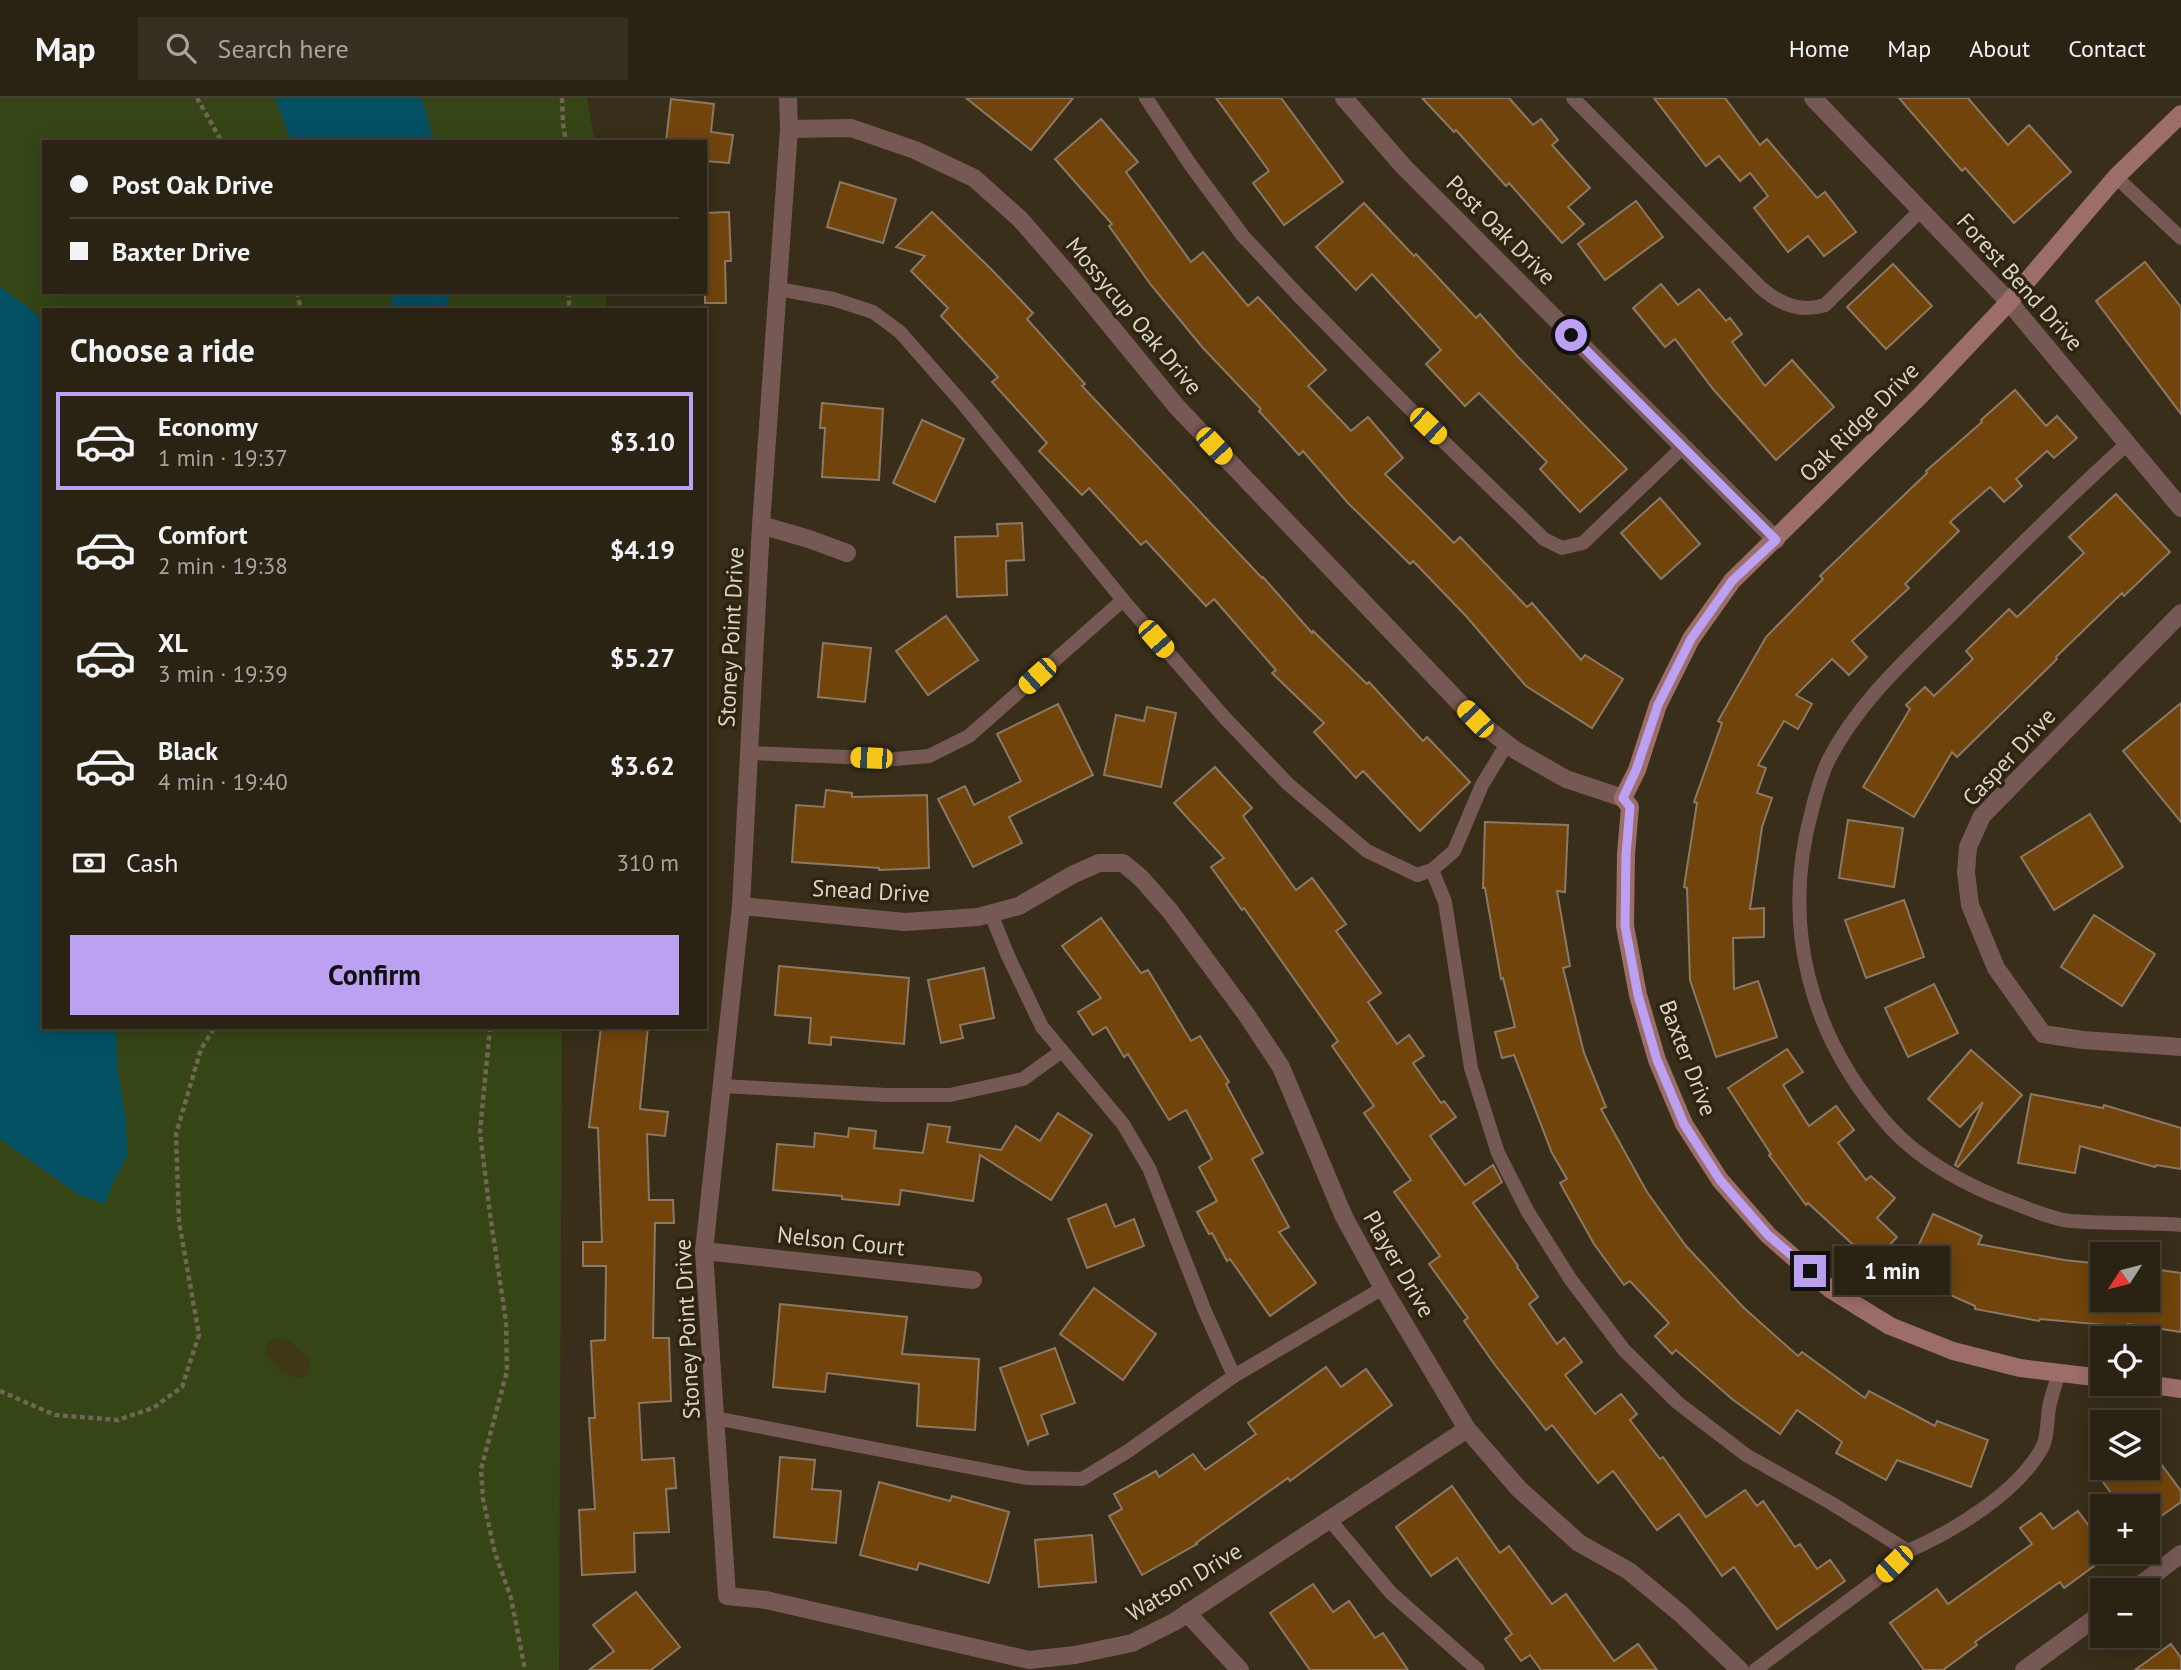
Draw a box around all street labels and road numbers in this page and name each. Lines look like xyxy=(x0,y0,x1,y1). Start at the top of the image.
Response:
street label: Post Oak Drive xyxy=(1440,169,1562,291)
street label: Forest Bend Drive xyxy=(1951,207,2090,356)
street label: Mossycup Oak Drive xyxy=(1060,231,1209,400)
street label: Oak Ridge Drive xyxy=(1793,356,1925,488)
street label: Stoney Point Drive xyxy=(711,546,750,728)
street label: Casper Drive xyxy=(1956,702,2061,812)
street label: Snead Drive xyxy=(811,873,931,908)
street label: Baxter Drive xyxy=(1653,996,1724,1120)
street label: Player Drive xyxy=(1357,1205,1442,1322)
street label: Nelson Court xyxy=(776,1219,906,1262)
street label: Stoney Point Drive xyxy=(667,1238,706,1420)
street label: Watson Drive xyxy=(1121,1536,1247,1627)

